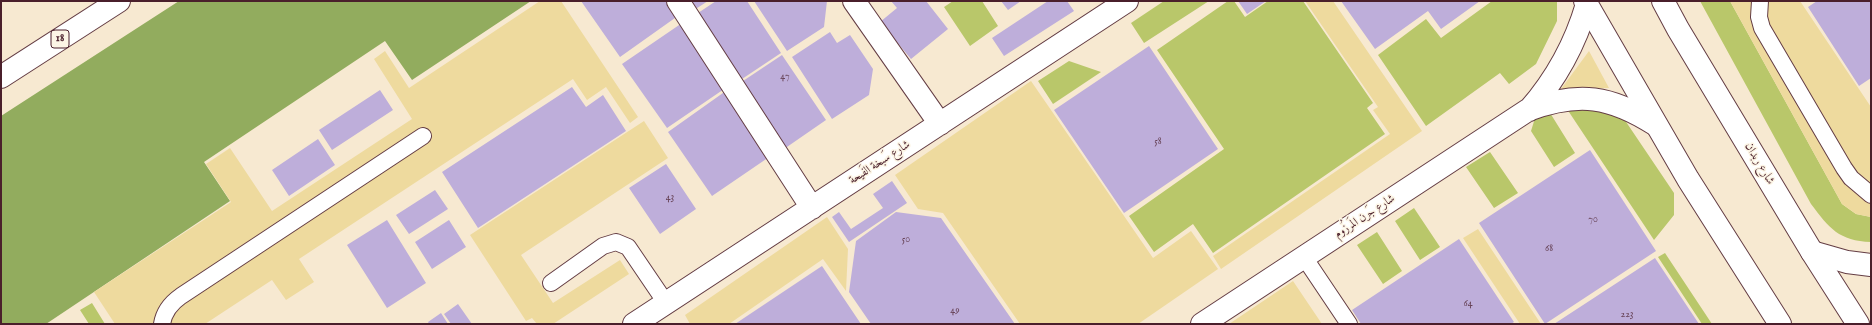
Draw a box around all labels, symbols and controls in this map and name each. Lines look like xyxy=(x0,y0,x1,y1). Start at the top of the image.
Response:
road number: 18 xyxy=(51,30,69,48)
house number: 47 xyxy=(780,71,790,83)
house number: 58 xyxy=(1154,136,1162,148)
street label: شارع سَبخة الفَيحة xyxy=(847,138,913,188)
street label: شارع ربدان xyxy=(1741,140,1777,188)
house number: 43 xyxy=(666,192,674,204)
street label: شارع جَرن المَرزُوم xyxy=(1332,192,1398,242)
house number: 70 xyxy=(1588,214,1598,226)
house number: 50 xyxy=(902,234,910,246)
house number: 68 xyxy=(1545,243,1553,255)
house number: 64 xyxy=(1463,298,1473,310)
house number: 49 xyxy=(950,305,960,317)
house number: 223 xyxy=(1620,309,1634,321)

